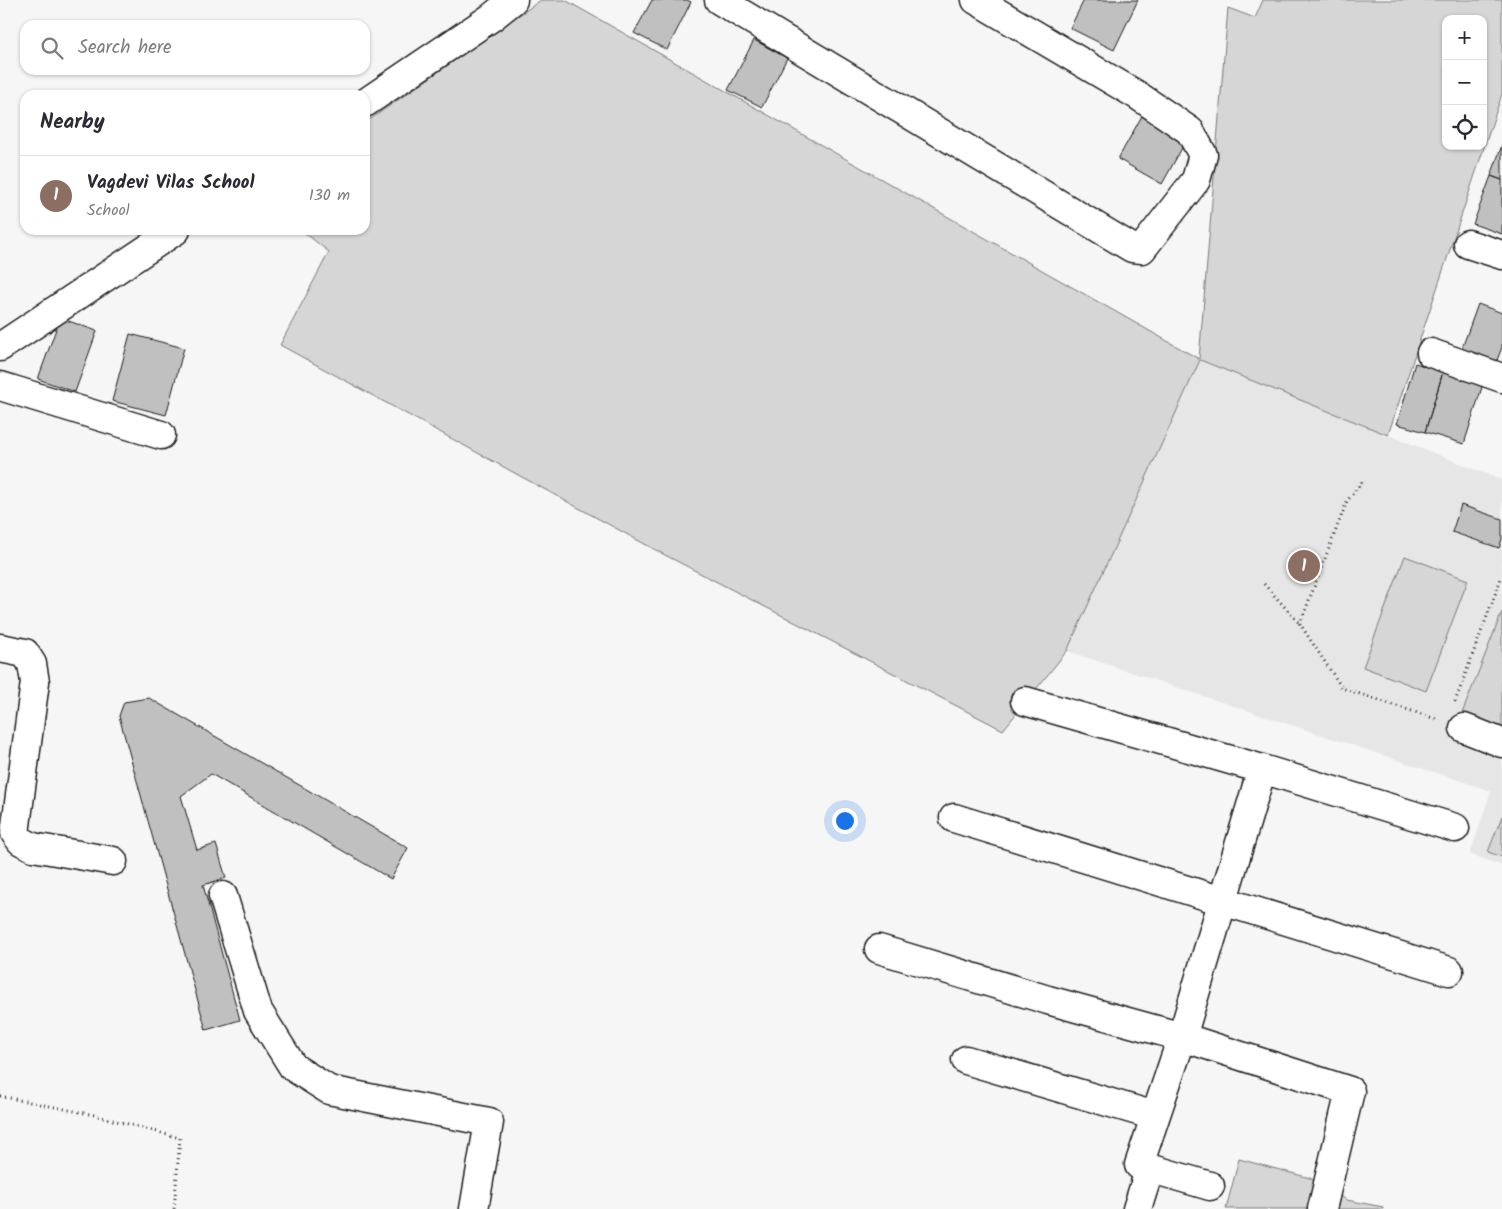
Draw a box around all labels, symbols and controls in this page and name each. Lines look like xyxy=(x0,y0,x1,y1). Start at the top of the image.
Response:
map controls xyxy=(1442,15,1487,150)
button: + xyxy=(1442,15,1487,60)
search box xyxy=(20,20,370,75)
text: Search here xyxy=(78,33,172,63)
icon: search xyxy=(38,34,66,62)
button: − xyxy=(1442,60,1487,105)
button: locate xyxy=(1442,105,1487,150)
text: Nearby xyxy=(40,106,105,139)
text: Vagdevi Vilas School xyxy=(87,168,255,198)
text: 1 xyxy=(54,183,58,208)
text: 130 m xyxy=(309,183,350,208)
text: School xyxy=(87,198,130,223)
pin: 1 xyxy=(1288,547,1320,585)
your location xyxy=(832,808,858,834)

